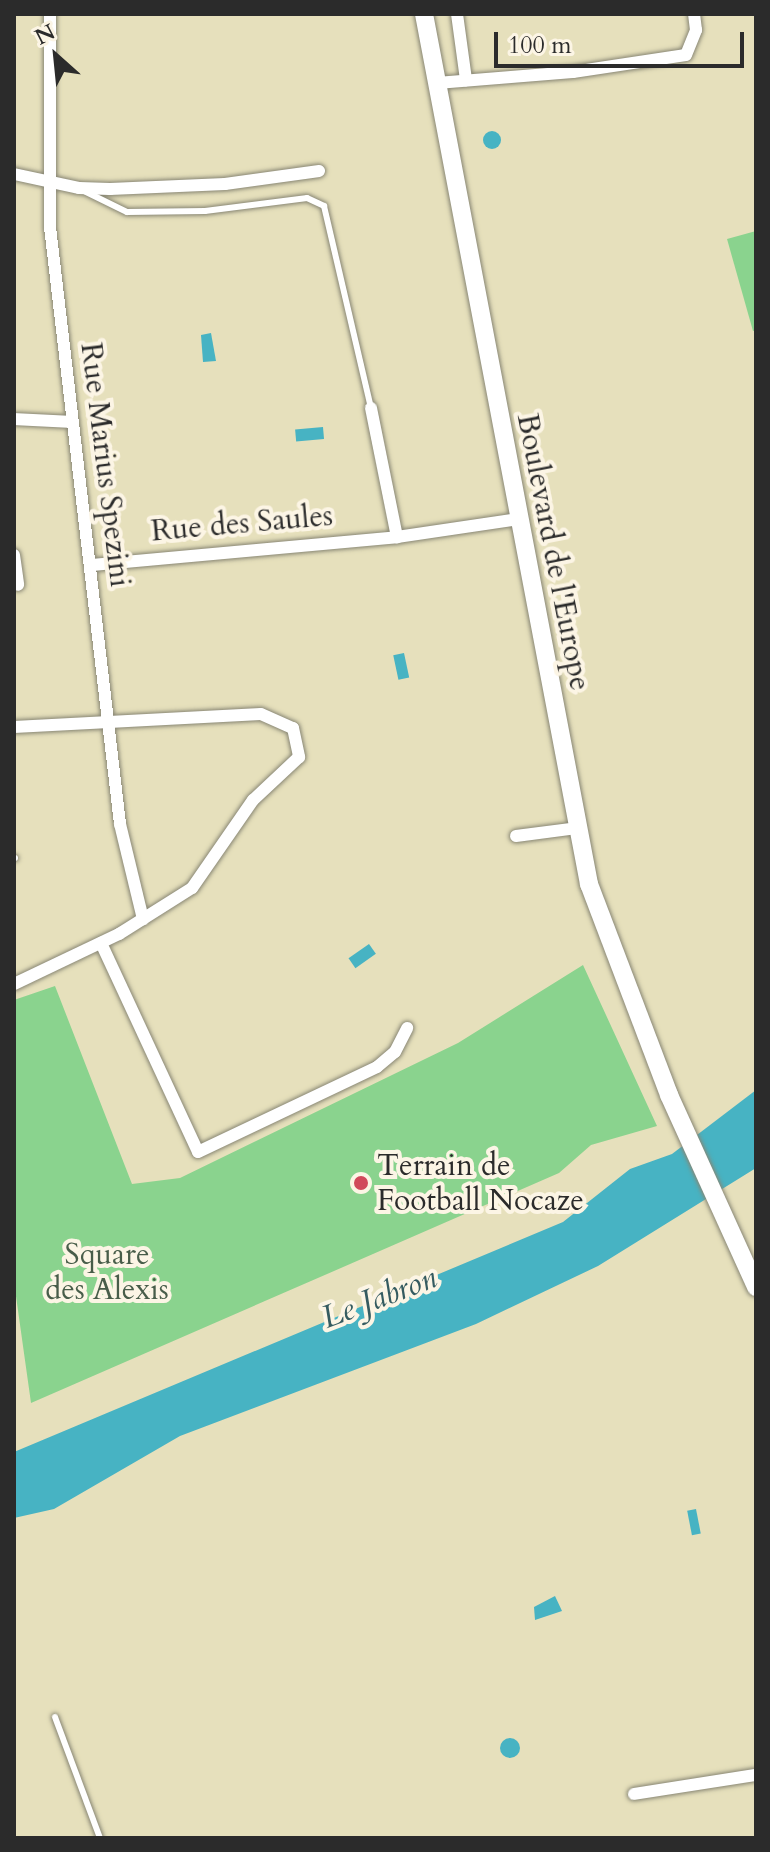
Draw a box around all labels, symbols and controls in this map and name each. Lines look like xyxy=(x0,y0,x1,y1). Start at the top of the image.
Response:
north arrow xyxy=(16,16,96,96)
scale bar xyxy=(498,16,748,66)
text: N xyxy=(30,17,60,52)
text: 100 m xyxy=(508,29,572,62)
street label: Rue Marius Spezini xyxy=(72,341,138,589)
street label: Boulevard de l'Europe xyxy=(508,411,598,693)
street label: Rue des Saules xyxy=(150,498,334,550)
place label: Terrain de Football Nocaze xyxy=(377,1148,584,1218)
marker: Terrain de Football Nocaze xyxy=(352,1174,370,1192)
park label: Square des Alexis xyxy=(45,1237,169,1308)
water label: Le Jabron xyxy=(316,1259,442,1337)

